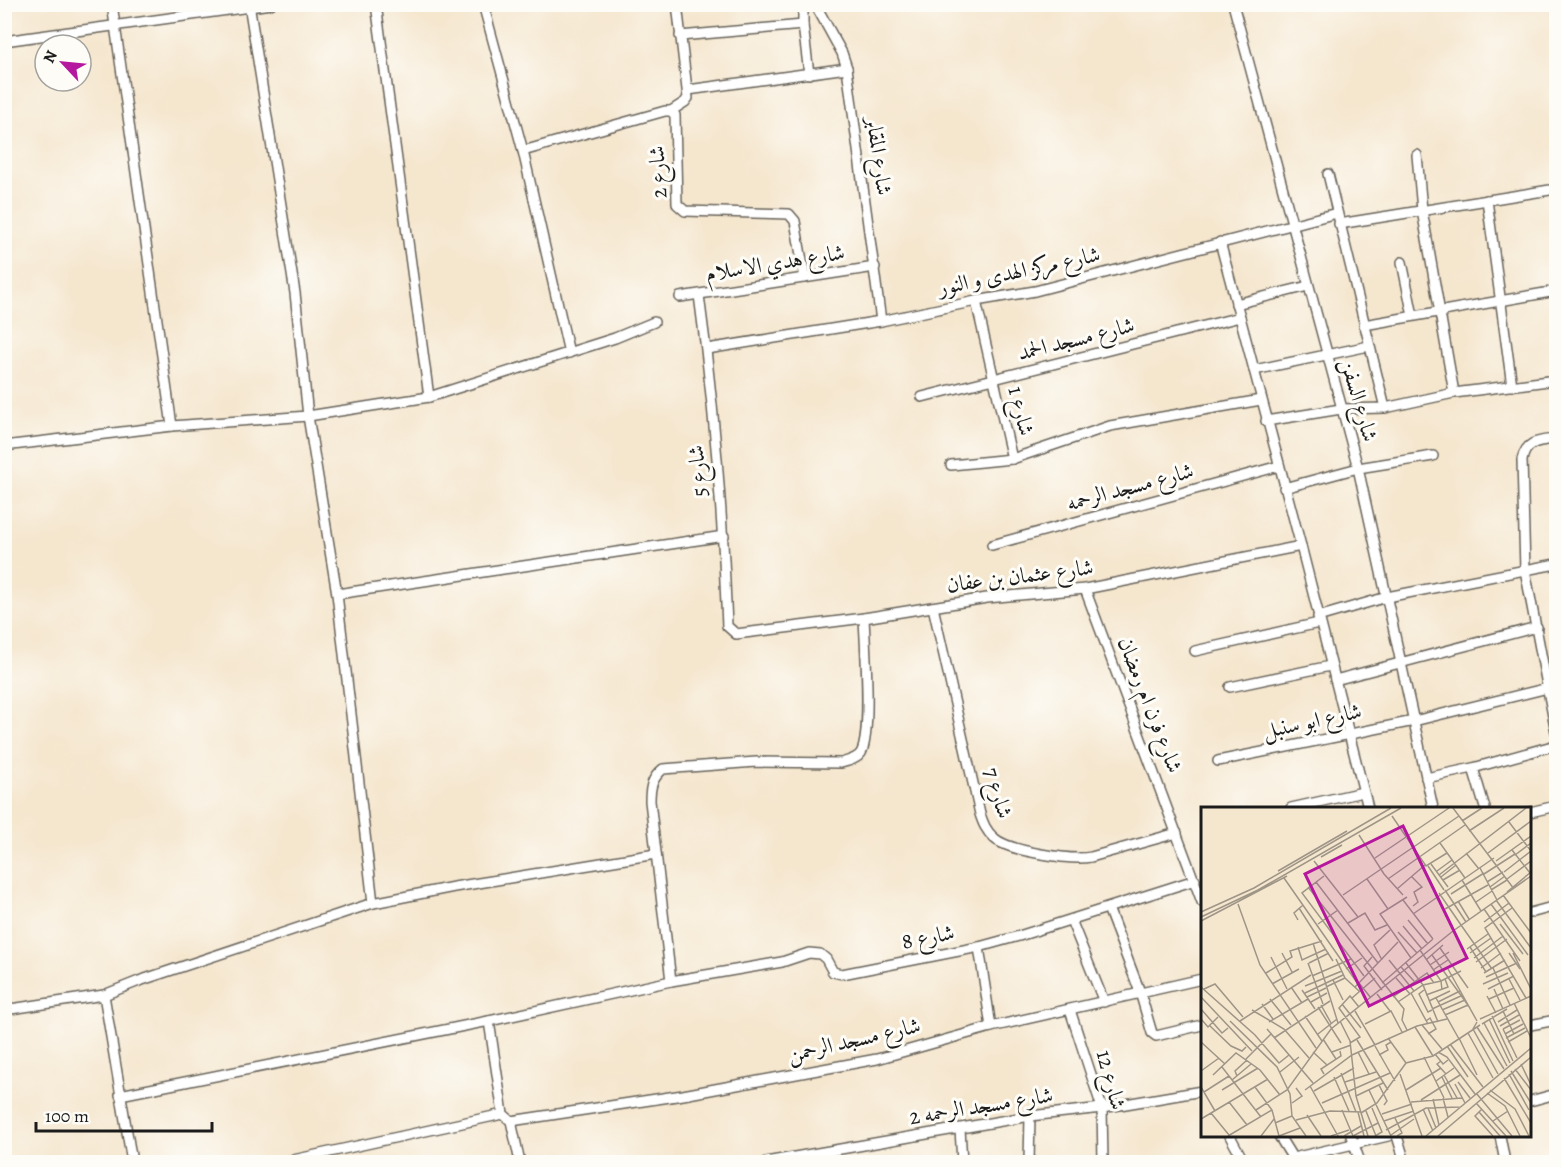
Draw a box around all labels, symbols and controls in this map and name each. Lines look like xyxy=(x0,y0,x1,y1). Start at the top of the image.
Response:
north arrow xyxy=(33,33,93,93)
text: N xyxy=(38,46,63,67)
street label: شارع المقابر xyxy=(855,113,899,198)
street label: شارع 2 xyxy=(642,145,677,199)
street label: شارع هدي الاسلام xyxy=(703,237,847,293)
street label: شارع مركز الهدى و النور xyxy=(933,239,1103,306)
street label: شارع مسجد الحمد xyxy=(1014,310,1138,371)
street label: شارع السفن xyxy=(1330,355,1385,446)
street label: شارع 1 xyxy=(997,383,1042,440)
street label: شارع 5 xyxy=(681,444,718,498)
street label: شارع مسجد الرحمه xyxy=(1063,456,1198,521)
street label: شارع عثمان بن عفان xyxy=(945,552,1096,603)
street label: شارع فرن ام رمضان xyxy=(1107,633,1190,779)
street label: شارع ابو سنبل xyxy=(1260,696,1365,749)
street label: شارع 7 xyxy=(973,764,1020,823)
inset map xyxy=(1201,807,1531,1137)
street label: شارع 8 xyxy=(899,917,958,960)
street label: شارع مسجد الرحمن xyxy=(785,1010,924,1073)
street label: شارع 12 xyxy=(1086,1047,1133,1114)
street label: شارع مسجد الرحمه 2 xyxy=(907,1080,1056,1135)
scale bar xyxy=(36,1095,212,1133)
text: 100 m xyxy=(45,1104,89,1128)

